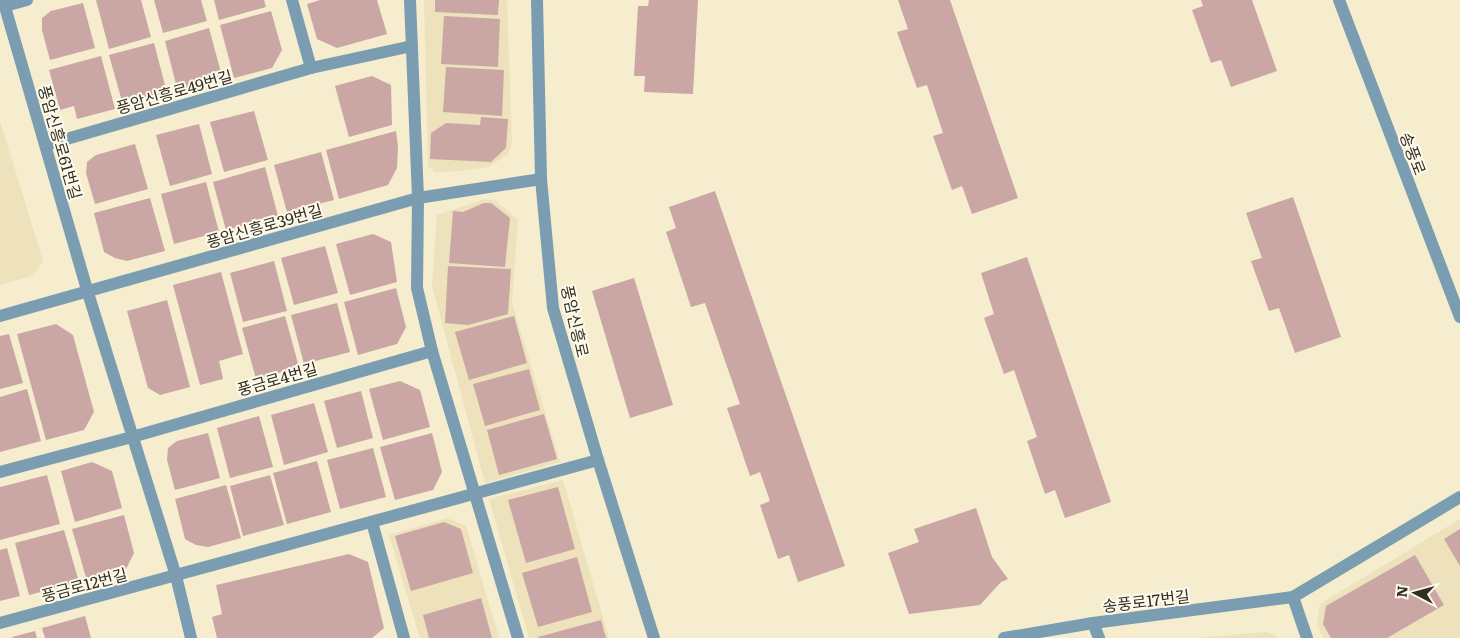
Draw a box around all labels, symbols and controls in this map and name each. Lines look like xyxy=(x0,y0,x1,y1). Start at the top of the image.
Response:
street label: 풍암신흥로49번길 xyxy=(113,63,235,119)
street label: 풍암신흥로61번길 xyxy=(33,82,89,202)
street label: 송풍로 xyxy=(1395,128,1433,178)
street label: 풍암신흥로39번길 xyxy=(203,197,325,253)
street label: 풍암신흥로 xyxy=(556,282,596,360)
street label: 풍금로4번길 xyxy=(234,355,320,401)
street label: 풍금로12번길 xyxy=(38,561,130,607)
north arrow xyxy=(1390,568,1440,618)
street label: 송풍로17번길 xyxy=(1101,583,1191,617)
text: N xyxy=(1391,584,1412,598)

